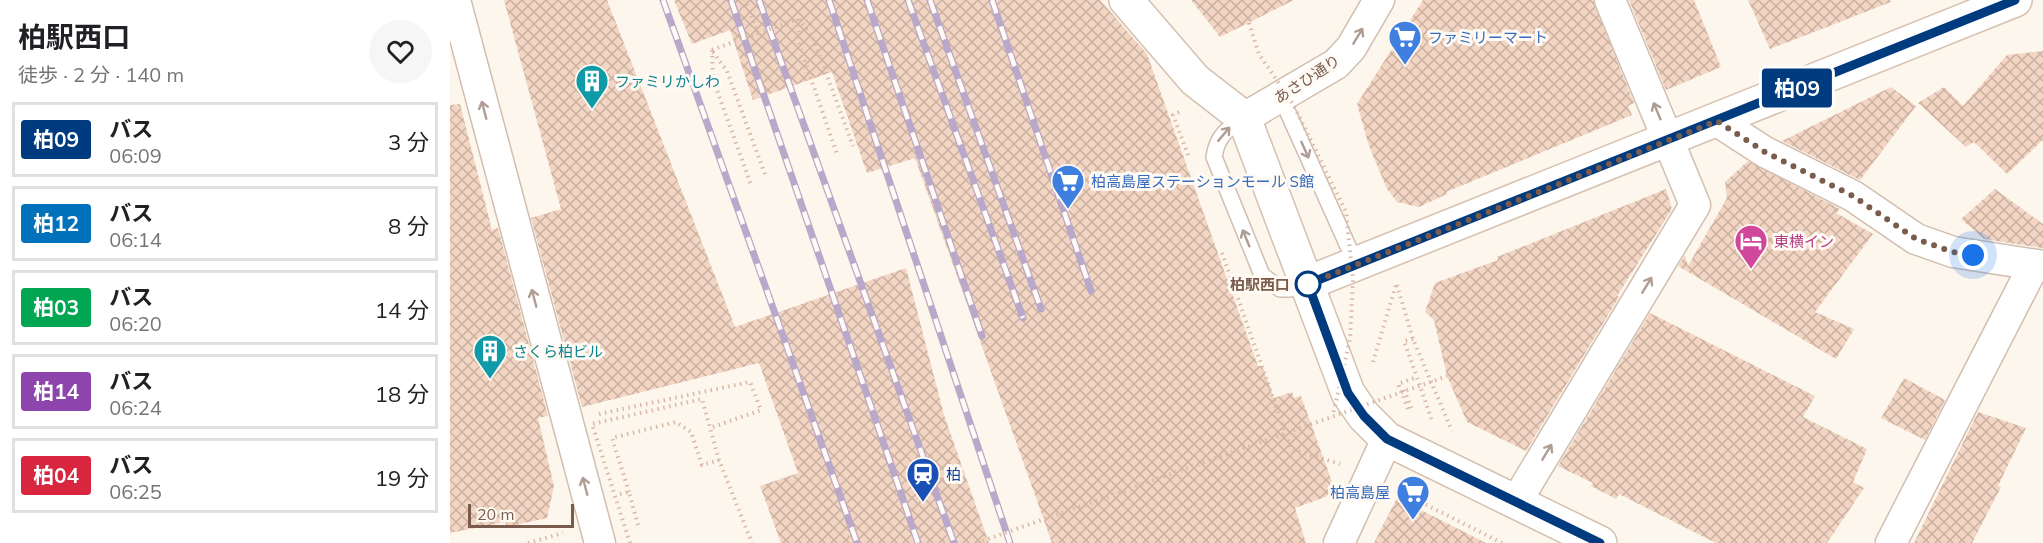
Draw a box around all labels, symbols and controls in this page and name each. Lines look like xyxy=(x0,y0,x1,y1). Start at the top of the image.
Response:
text: 柏駅西口 xyxy=(18,19,130,54)
supermarket icon: ファミリーマート xyxy=(1387,19,1423,66)
button: heart xyxy=(369,20,432,83)
one-way arrow xyxy=(1352,28,1364,45)
place label: ファミリーマート xyxy=(1428,28,1548,47)
street label: あさひ通り xyxy=(1270,51,1344,107)
text: 徒歩 · 2 分 · 140 m xyxy=(18,62,184,87)
building icon: ファミリかしわ xyxy=(574,63,610,110)
line badge: 柏09 xyxy=(1762,68,1832,107)
place label: ファミリかしわ xyxy=(615,72,720,91)
text: 柏09 xyxy=(1774,75,1820,101)
one-way arrow xyxy=(478,101,489,120)
one-way arrow xyxy=(1651,102,1662,120)
text: バス xyxy=(109,115,153,143)
text: 柏09 xyxy=(33,126,79,152)
one-way arrow xyxy=(1217,127,1231,142)
text: 3 分 xyxy=(388,128,429,156)
one-way arrow xyxy=(1300,140,1311,159)
text: 06:09 xyxy=(109,143,162,168)
supermarket icon: 柏高島屋ステーションモール S館 xyxy=(1050,163,1086,210)
place label: 柏高島屋ステーションモール S館 xyxy=(1091,172,1314,191)
text: バス xyxy=(109,199,153,227)
text: 柏12 xyxy=(33,210,79,236)
text: 8 分 xyxy=(388,212,429,240)
hotel icon: 東横イン xyxy=(1733,223,1769,270)
text: 06:14 xyxy=(109,227,162,252)
one-way arrow xyxy=(1240,229,1251,248)
place label: 東横イン xyxy=(1774,232,1834,251)
your location xyxy=(1958,240,1988,270)
marker: 柏駅西口 xyxy=(1295,271,1321,297)
place label: 柏駅西口 xyxy=(1230,275,1290,294)
one-way arrow xyxy=(1642,277,1654,294)
text: バス xyxy=(109,283,153,311)
one-way arrow xyxy=(528,289,540,308)
text: 柏03 xyxy=(33,294,79,320)
text: 14 分 xyxy=(375,296,429,324)
text: 06:20 xyxy=(109,311,162,336)
building icon: さくら柏ビル xyxy=(472,333,508,380)
place label: さくら柏ビル xyxy=(513,342,603,361)
text: バス xyxy=(109,367,153,395)
text: 柏14 xyxy=(33,378,79,404)
text: 18 分 xyxy=(375,380,429,408)
text: 06:24 xyxy=(109,395,162,420)
one-way arrow xyxy=(1541,444,1553,461)
text: バス xyxy=(109,451,153,479)
station icon: 柏 xyxy=(905,456,941,503)
text: 柏04 xyxy=(33,462,79,488)
text: 19 分 xyxy=(375,464,429,492)
place label: 柏 xyxy=(946,465,961,484)
supermarket icon: 柏高島屋 xyxy=(1395,474,1431,521)
one-way arrow xyxy=(578,477,590,496)
text: 06:25 xyxy=(109,479,162,504)
place label: 柏高島屋 xyxy=(1330,483,1390,502)
scale bar xyxy=(468,501,574,528)
text: 20 m xyxy=(477,504,514,524)

